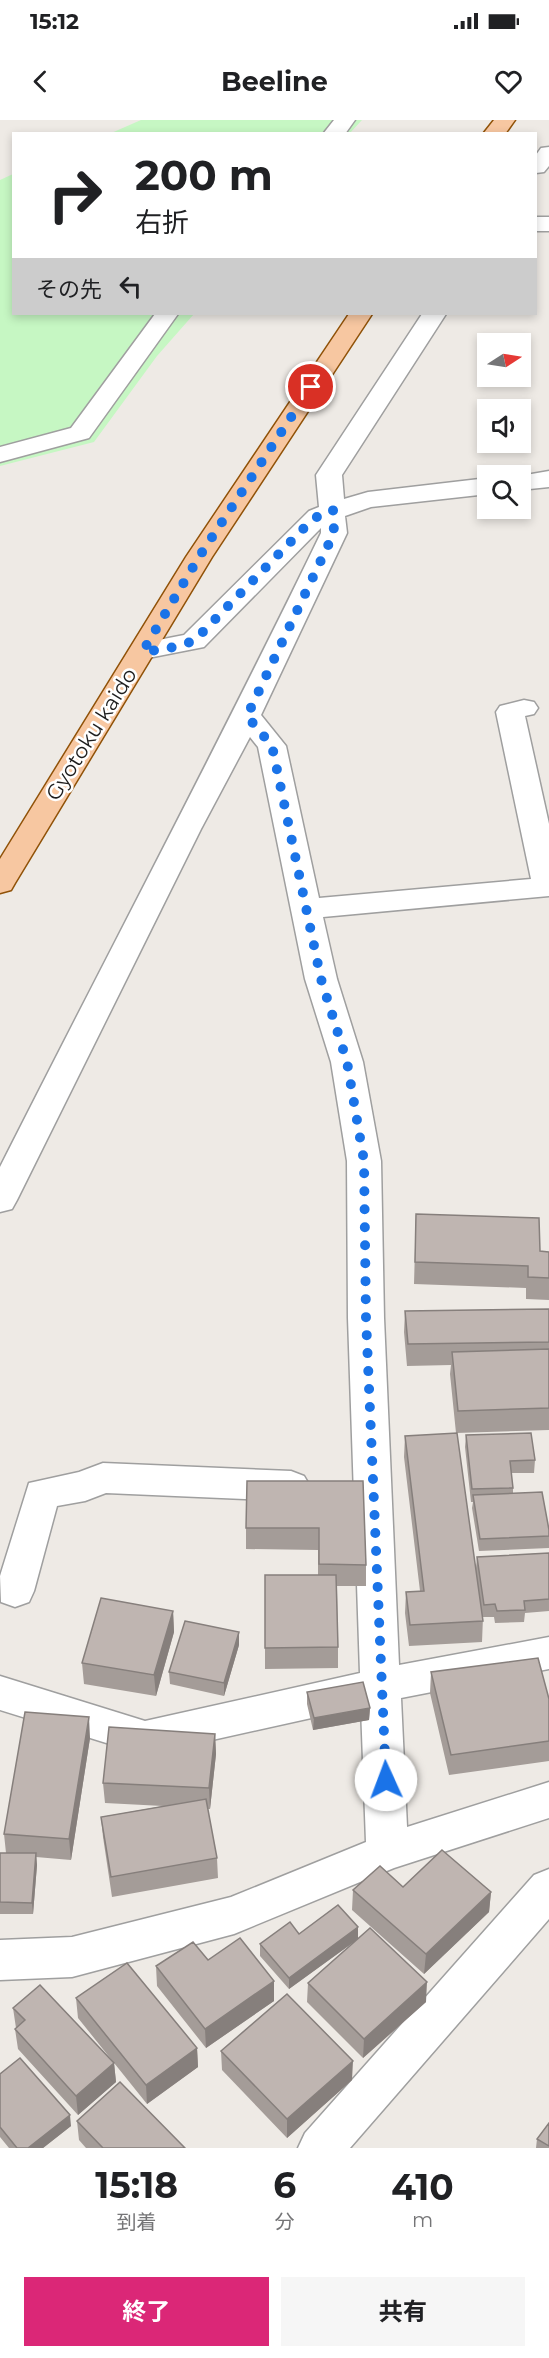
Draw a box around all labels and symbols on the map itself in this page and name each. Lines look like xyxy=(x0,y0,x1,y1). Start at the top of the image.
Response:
north arrow xyxy=(477,333,531,387)
pin xyxy=(285,361,336,412)
street label: Gyotoku kaido xyxy=(40,663,142,805)
position arrow xyxy=(354,1748,418,1812)

